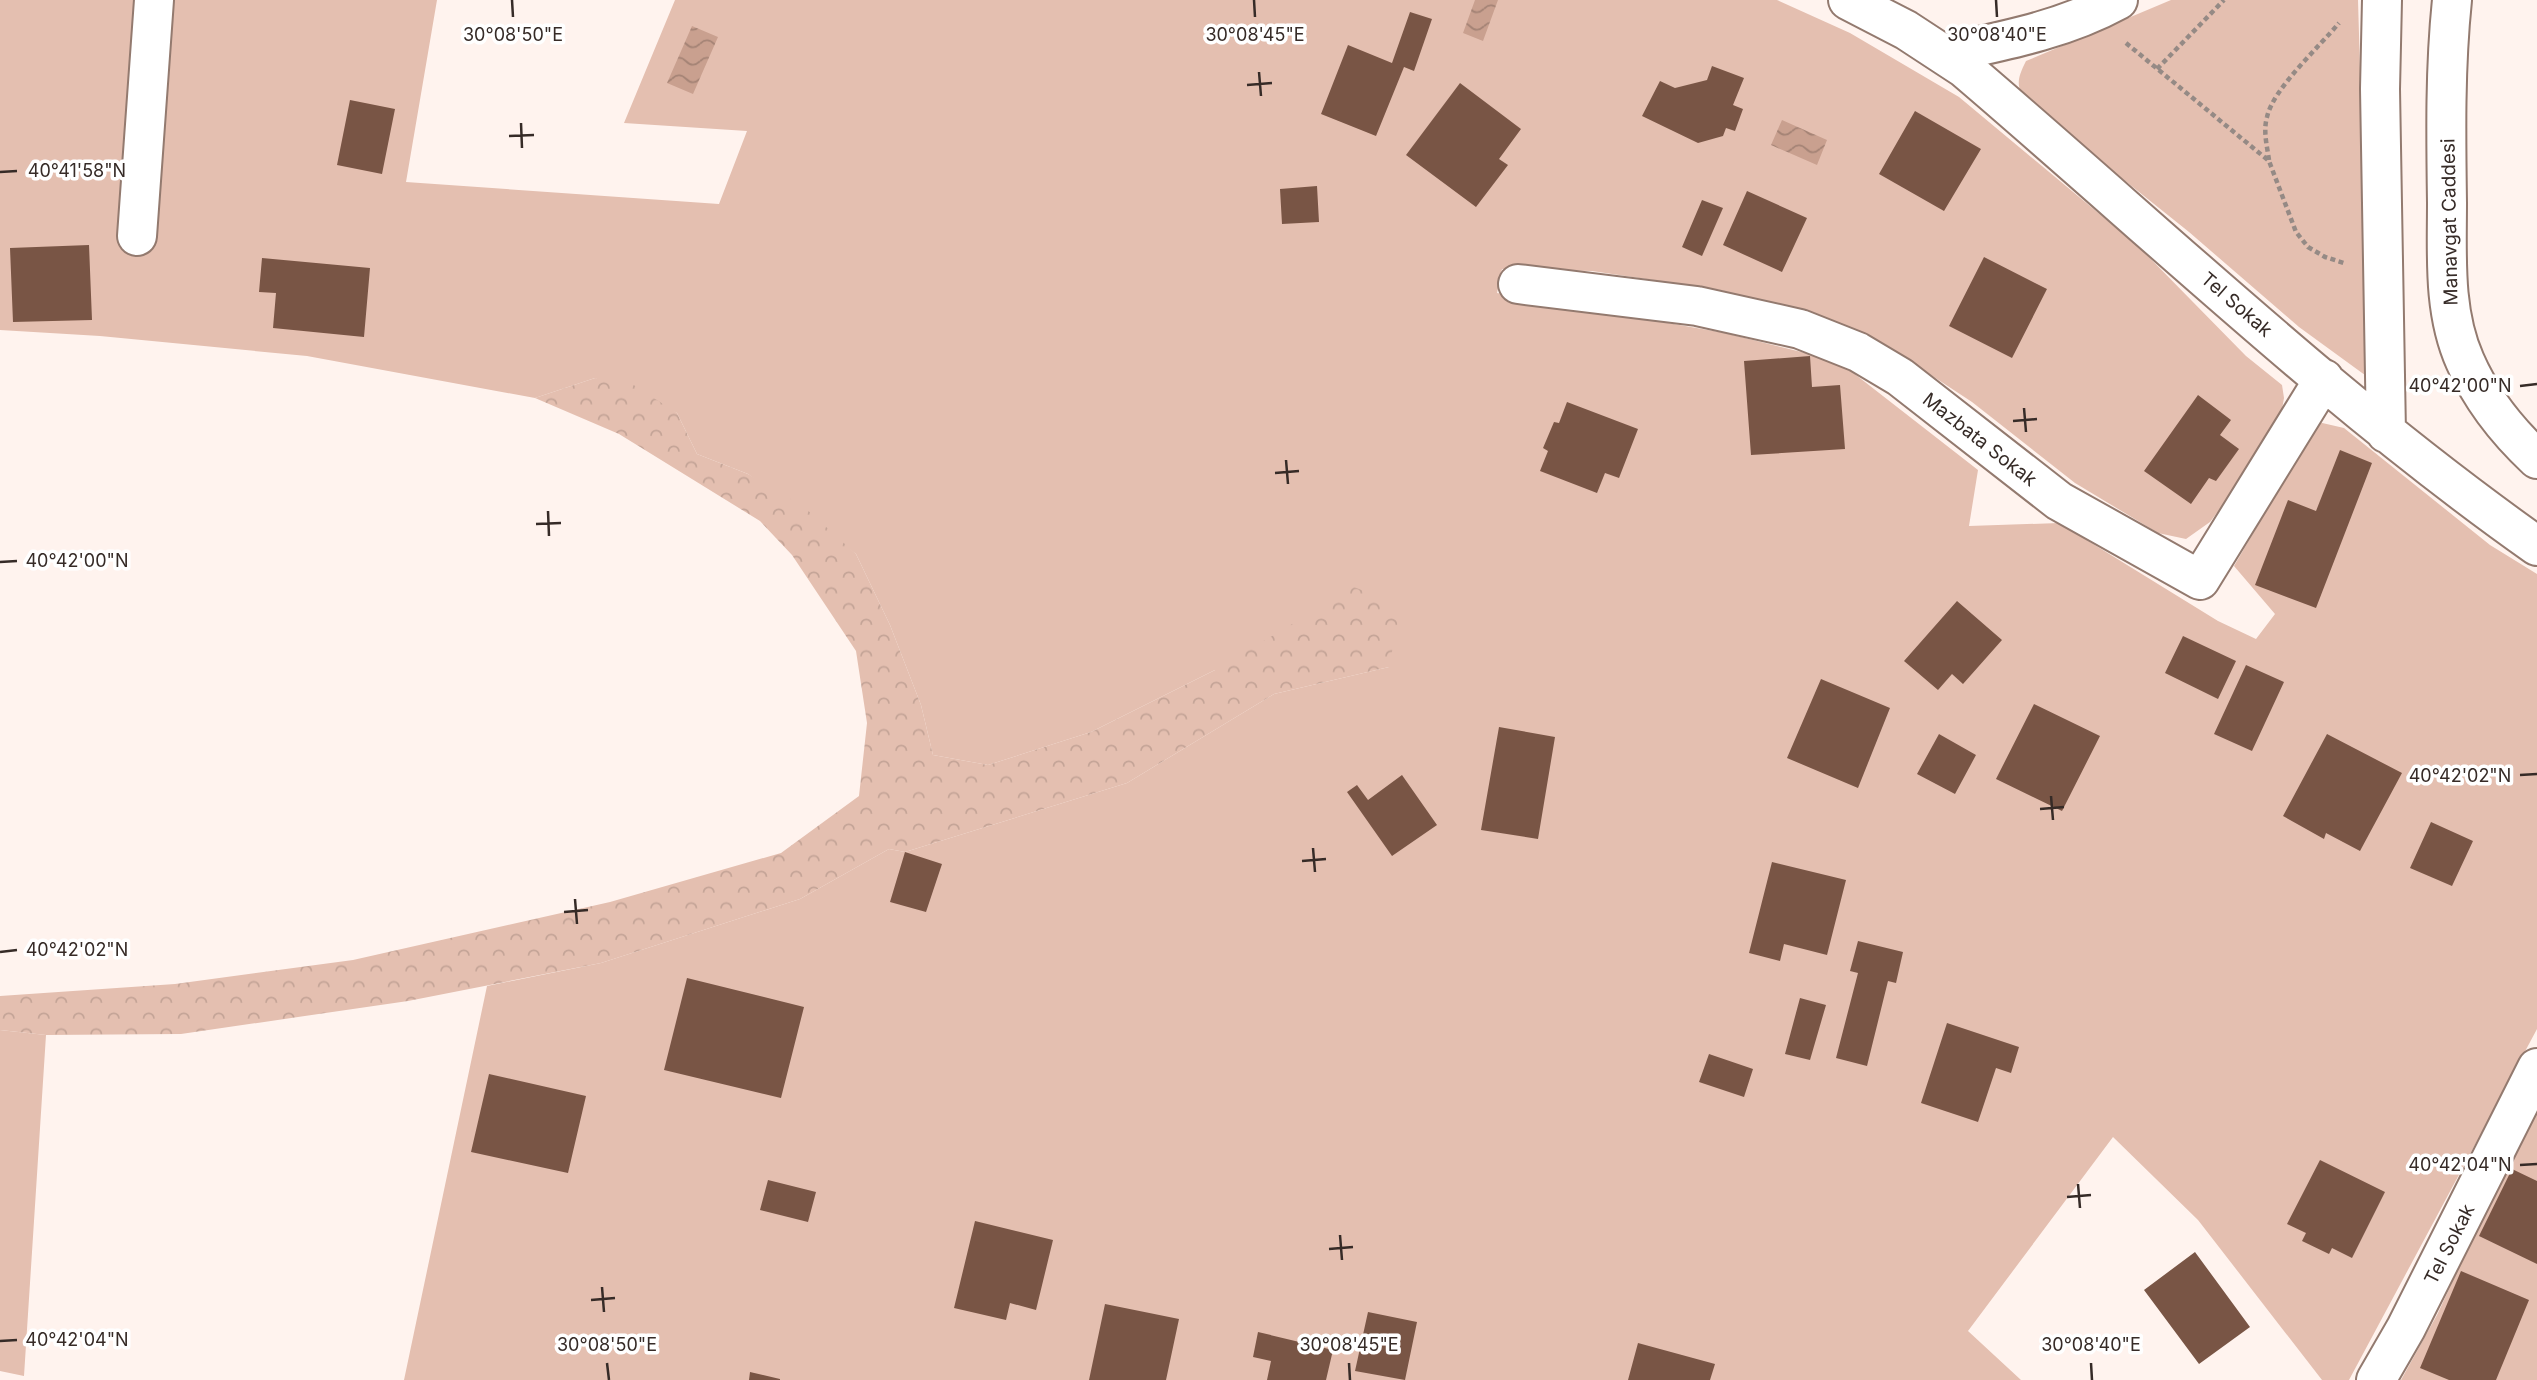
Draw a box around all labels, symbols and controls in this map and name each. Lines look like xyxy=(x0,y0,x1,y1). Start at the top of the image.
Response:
text: 30°08'50"E xyxy=(463,24,563,45)
text: 30°08'45"E xyxy=(1205,24,1305,45)
text: 30°08'40"E xyxy=(1947,24,2047,45)
street label: Manavgat Caddesi xyxy=(2437,138,2462,306)
text: 40°41'58"N xyxy=(28,160,126,181)
street label: Tel Sokak xyxy=(2196,267,2277,342)
text: 40°42'00"N xyxy=(2408,375,2512,396)
street label: Mazbata Sokak xyxy=(1918,388,2042,491)
text: 40°42'00"N xyxy=(25,550,129,571)
text: 40°42'02"N xyxy=(2409,765,2511,786)
text: 40°42'02"N xyxy=(26,939,128,960)
text: 40°42'04"N xyxy=(2408,1154,2512,1175)
street label: Tel Sokak xyxy=(2419,1200,2480,1288)
text: 40°42'04"N xyxy=(25,1329,129,1350)
text: 30°08'50"E xyxy=(557,1334,657,1355)
text: 30°08'45"E xyxy=(1299,1334,1399,1355)
text: 30°08'40"E xyxy=(2041,1334,2141,1355)

